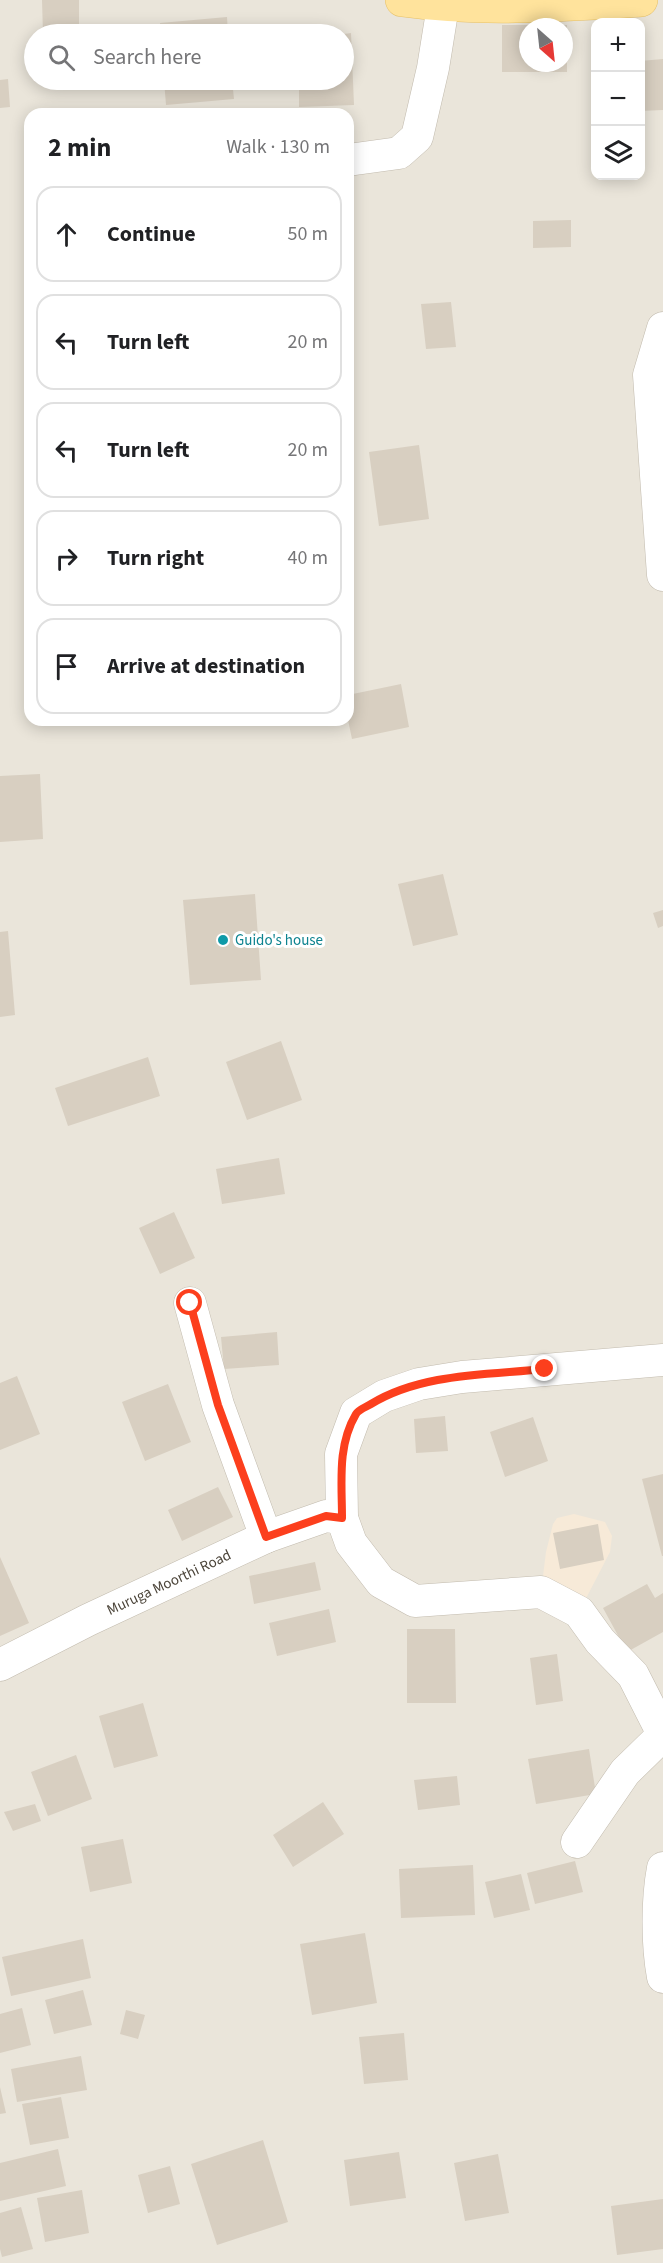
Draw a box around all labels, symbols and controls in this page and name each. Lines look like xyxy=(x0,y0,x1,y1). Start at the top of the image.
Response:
north arrow xyxy=(519,18,573,72)
map controls xyxy=(591,18,645,180)
button: + xyxy=(591,18,645,72)
search box xyxy=(24,24,354,90)
icon: search xyxy=(45,41,78,74)
text: Search here xyxy=(93,41,201,73)
button: − xyxy=(591,72,645,126)
button: layers xyxy=(591,126,645,180)
text: 2 min xyxy=(48,129,111,166)
text: Walk · 130 m xyxy=(226,133,330,161)
icon: ahead xyxy=(50,218,83,251)
text: Continue xyxy=(107,218,196,250)
text: 50 m xyxy=(288,220,328,248)
icon: left xyxy=(50,326,83,359)
text: Turn left xyxy=(107,326,189,358)
text: 20 m xyxy=(288,328,328,356)
icon: left xyxy=(50,434,83,467)
text: Turn left xyxy=(107,434,189,466)
text: 20 m xyxy=(288,436,328,464)
icon: right xyxy=(50,542,83,575)
text: Turn right xyxy=(107,542,204,574)
text: 40 m xyxy=(288,544,328,572)
icon: arrive xyxy=(50,650,83,683)
text: Arrive at destination xyxy=(107,650,305,682)
place label: Guido's house xyxy=(235,930,323,951)
marker: Guido's house xyxy=(216,933,230,947)
route start xyxy=(176,1289,202,1315)
route end xyxy=(531,1355,557,1381)
street label: Muruga Moorthi Road xyxy=(103,1544,234,1620)

